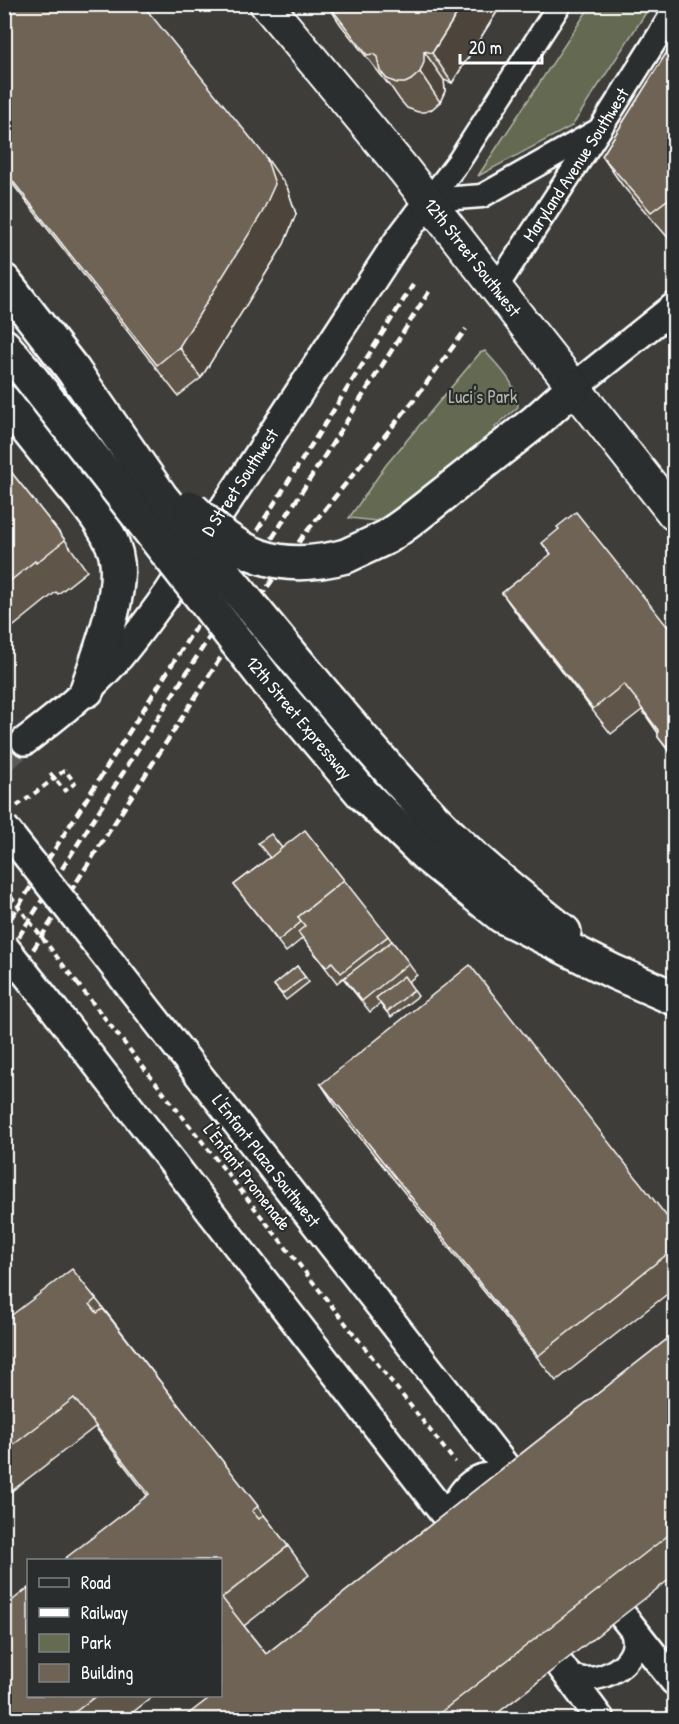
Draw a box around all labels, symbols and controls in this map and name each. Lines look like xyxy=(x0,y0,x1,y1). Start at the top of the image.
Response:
scale bar xyxy=(460,27,542,65)
text: 20 m xyxy=(469,35,502,60)
street label: Maryland Avenue Southwest xyxy=(517,82,635,246)
street label: 12th Street Southwest xyxy=(419,193,527,322)
park label: Luci's Park xyxy=(448,384,518,409)
street label: D Street Southwest xyxy=(195,423,285,541)
street label: 12th Street Expressway xyxy=(240,651,359,785)
street label: L'Enfant Plaza Southwest xyxy=(206,1089,327,1233)
street label: L'Enfant Promenade xyxy=(198,1118,297,1235)
legend xyxy=(27,1559,222,1697)
text: Road xyxy=(81,1570,111,1595)
text: Railway xyxy=(81,1600,128,1625)
text: Park xyxy=(81,1630,112,1655)
text: Building xyxy=(81,1660,133,1685)

